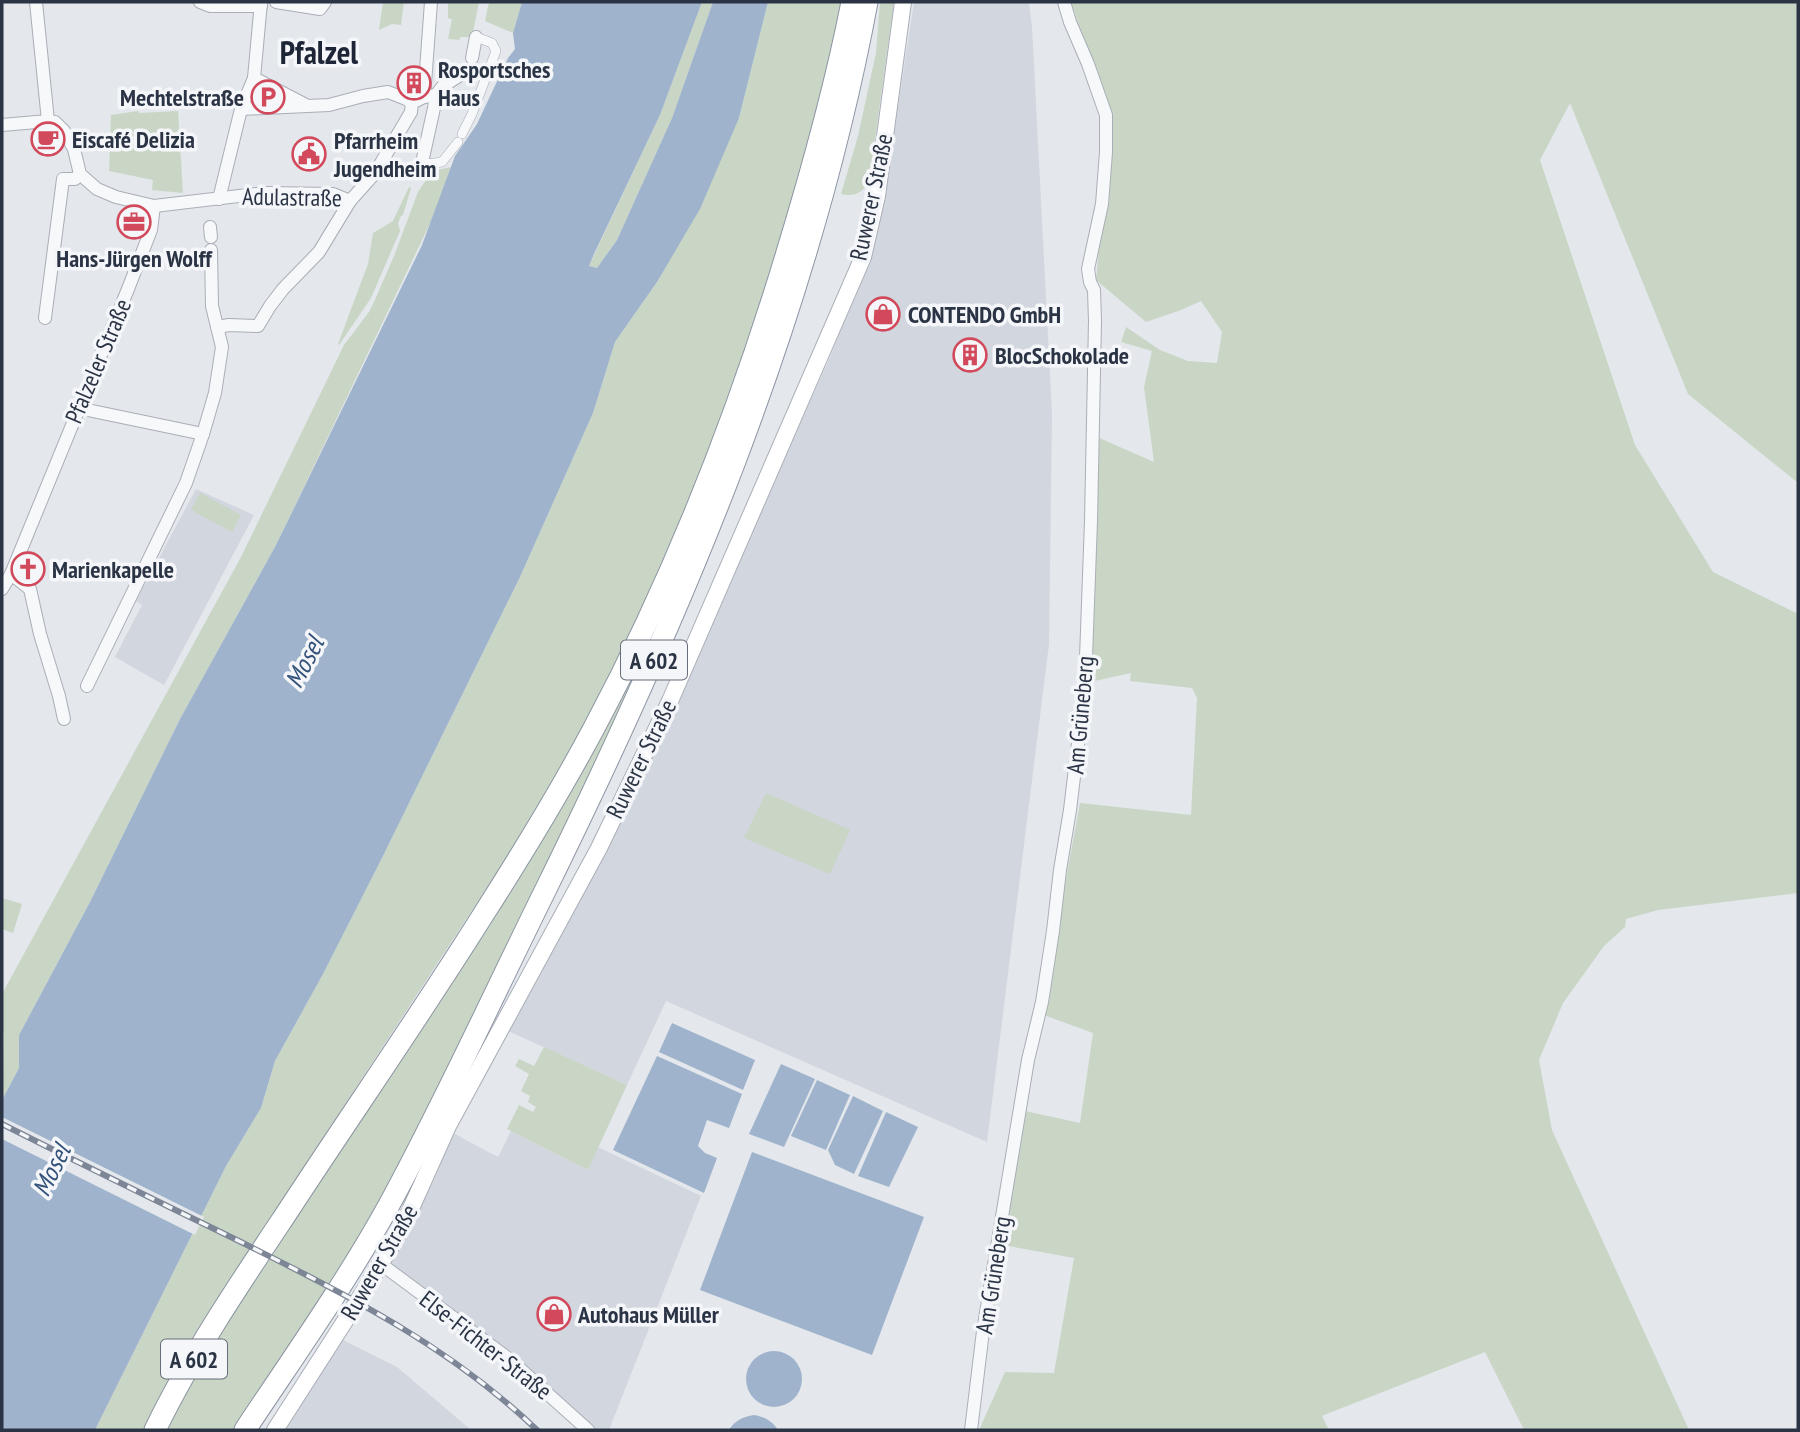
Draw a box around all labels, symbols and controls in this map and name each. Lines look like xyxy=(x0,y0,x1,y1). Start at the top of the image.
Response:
district label: Pfalzel xyxy=(280,31,358,73)
place label: Rosportsches Haus xyxy=(438,54,550,113)
building icon: Rosportsches Haus xyxy=(395,64,433,102)
parking icon: Mechtelstraße xyxy=(249,78,287,116)
place label: Mechtelstraße xyxy=(120,82,244,113)
cafe icon: Eiscafé Delizia xyxy=(29,120,67,158)
place label: Eiscafé Delizia xyxy=(72,124,195,155)
place label: Pfarrheim Jugendheim xyxy=(333,125,436,184)
street label: Ruwerer Straße xyxy=(842,131,900,263)
public building icon: Pfarrheim Jugendheim xyxy=(290,135,328,173)
street label: Adulastraße xyxy=(242,181,342,213)
office icon: Hans-Jürgen Wolff xyxy=(115,203,153,241)
place label: Hans-Jürgen Wolff xyxy=(56,243,213,274)
street label: Pfalzeler Straße xyxy=(58,294,138,428)
shop icon: CONTENDO GmbH xyxy=(864,295,902,333)
place label: CONTENDO GmbH xyxy=(908,299,1061,330)
building icon: BlocSchokolade xyxy=(951,336,989,374)
place label: BlocSchokolade xyxy=(995,340,1129,371)
church icon: Marienkapelle xyxy=(9,550,47,588)
place label: Marienkapelle xyxy=(52,554,174,585)
water label: Mosel xyxy=(277,628,332,693)
road number: A 602 xyxy=(621,640,687,680)
street label: Am Grüneberg xyxy=(1059,655,1101,775)
street label: Ruwerer Straße xyxy=(599,694,683,824)
water label: Mosel xyxy=(24,1136,79,1201)
street label: Ruwerer Straße xyxy=(333,1199,425,1325)
street label: Am Grüneberg xyxy=(968,1214,1018,1336)
street label: Else-Fichter-Straße xyxy=(414,1284,558,1406)
shop icon: Autohaus Müller xyxy=(535,1295,573,1333)
place label: Autohaus Müller xyxy=(577,1299,720,1330)
road number: A 602 xyxy=(161,1340,227,1378)

